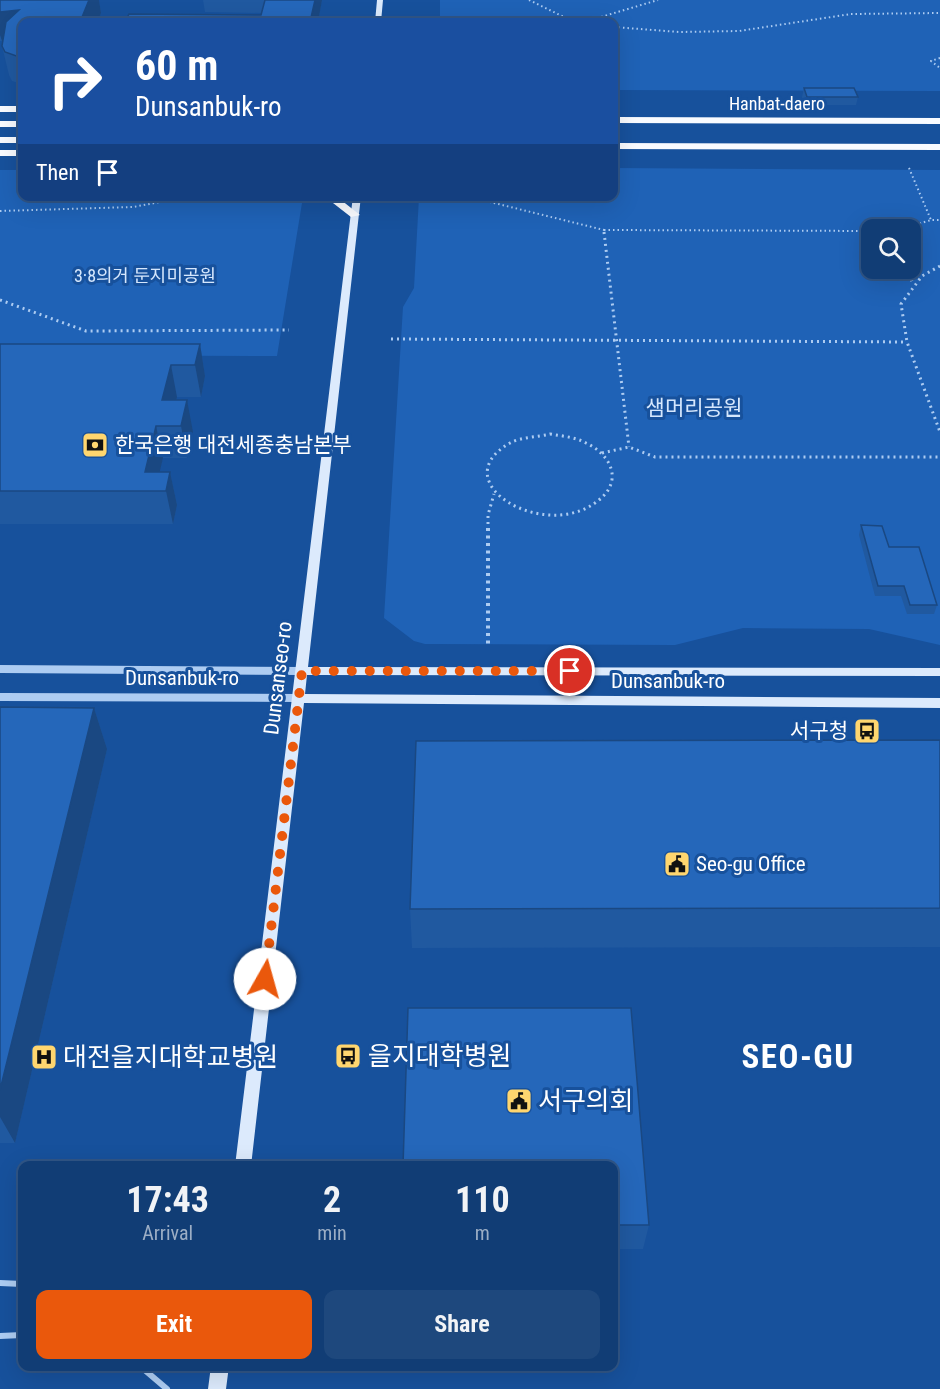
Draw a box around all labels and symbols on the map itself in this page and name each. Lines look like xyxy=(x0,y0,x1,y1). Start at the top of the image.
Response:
street label: Hanbat-daero xyxy=(729,93,825,114)
park label: 3·8의거 둔지미공원 xyxy=(74,265,216,286)
park label: 샘머리공원 xyxy=(646,396,742,420)
bank icon: 한국은행 대전세종충남본부 xyxy=(80,430,110,460)
place label: 한국은행 대전세종충남본부 xyxy=(115,433,352,457)
street label: Dunsanseo-ro xyxy=(259,620,297,736)
pin xyxy=(544,645,595,696)
street label: Dunsanbuk-ro xyxy=(125,666,239,690)
street label: Dunsanbuk-ro xyxy=(611,669,725,693)
bus stop icon: 서구청 xyxy=(852,716,882,746)
place label: 서구청 xyxy=(790,719,848,743)
public building icon: Seo-gu Office xyxy=(662,849,692,879)
place label: Seo-gu Office xyxy=(696,852,806,876)
position arrow xyxy=(233,947,297,1011)
district label: SEO-GU xyxy=(742,1037,854,1076)
bus stop icon: 을지대학병원 xyxy=(333,1041,363,1071)
place label: 을지대학병원 xyxy=(368,1041,512,1071)
hospital icon: 대전을지대학교병원 xyxy=(29,1042,59,1072)
place label: 대전을지대학교병원 xyxy=(63,1042,278,1072)
public building icon: 서구의회 xyxy=(504,1086,534,1116)
place label: 서구의회 xyxy=(538,1086,634,1116)

